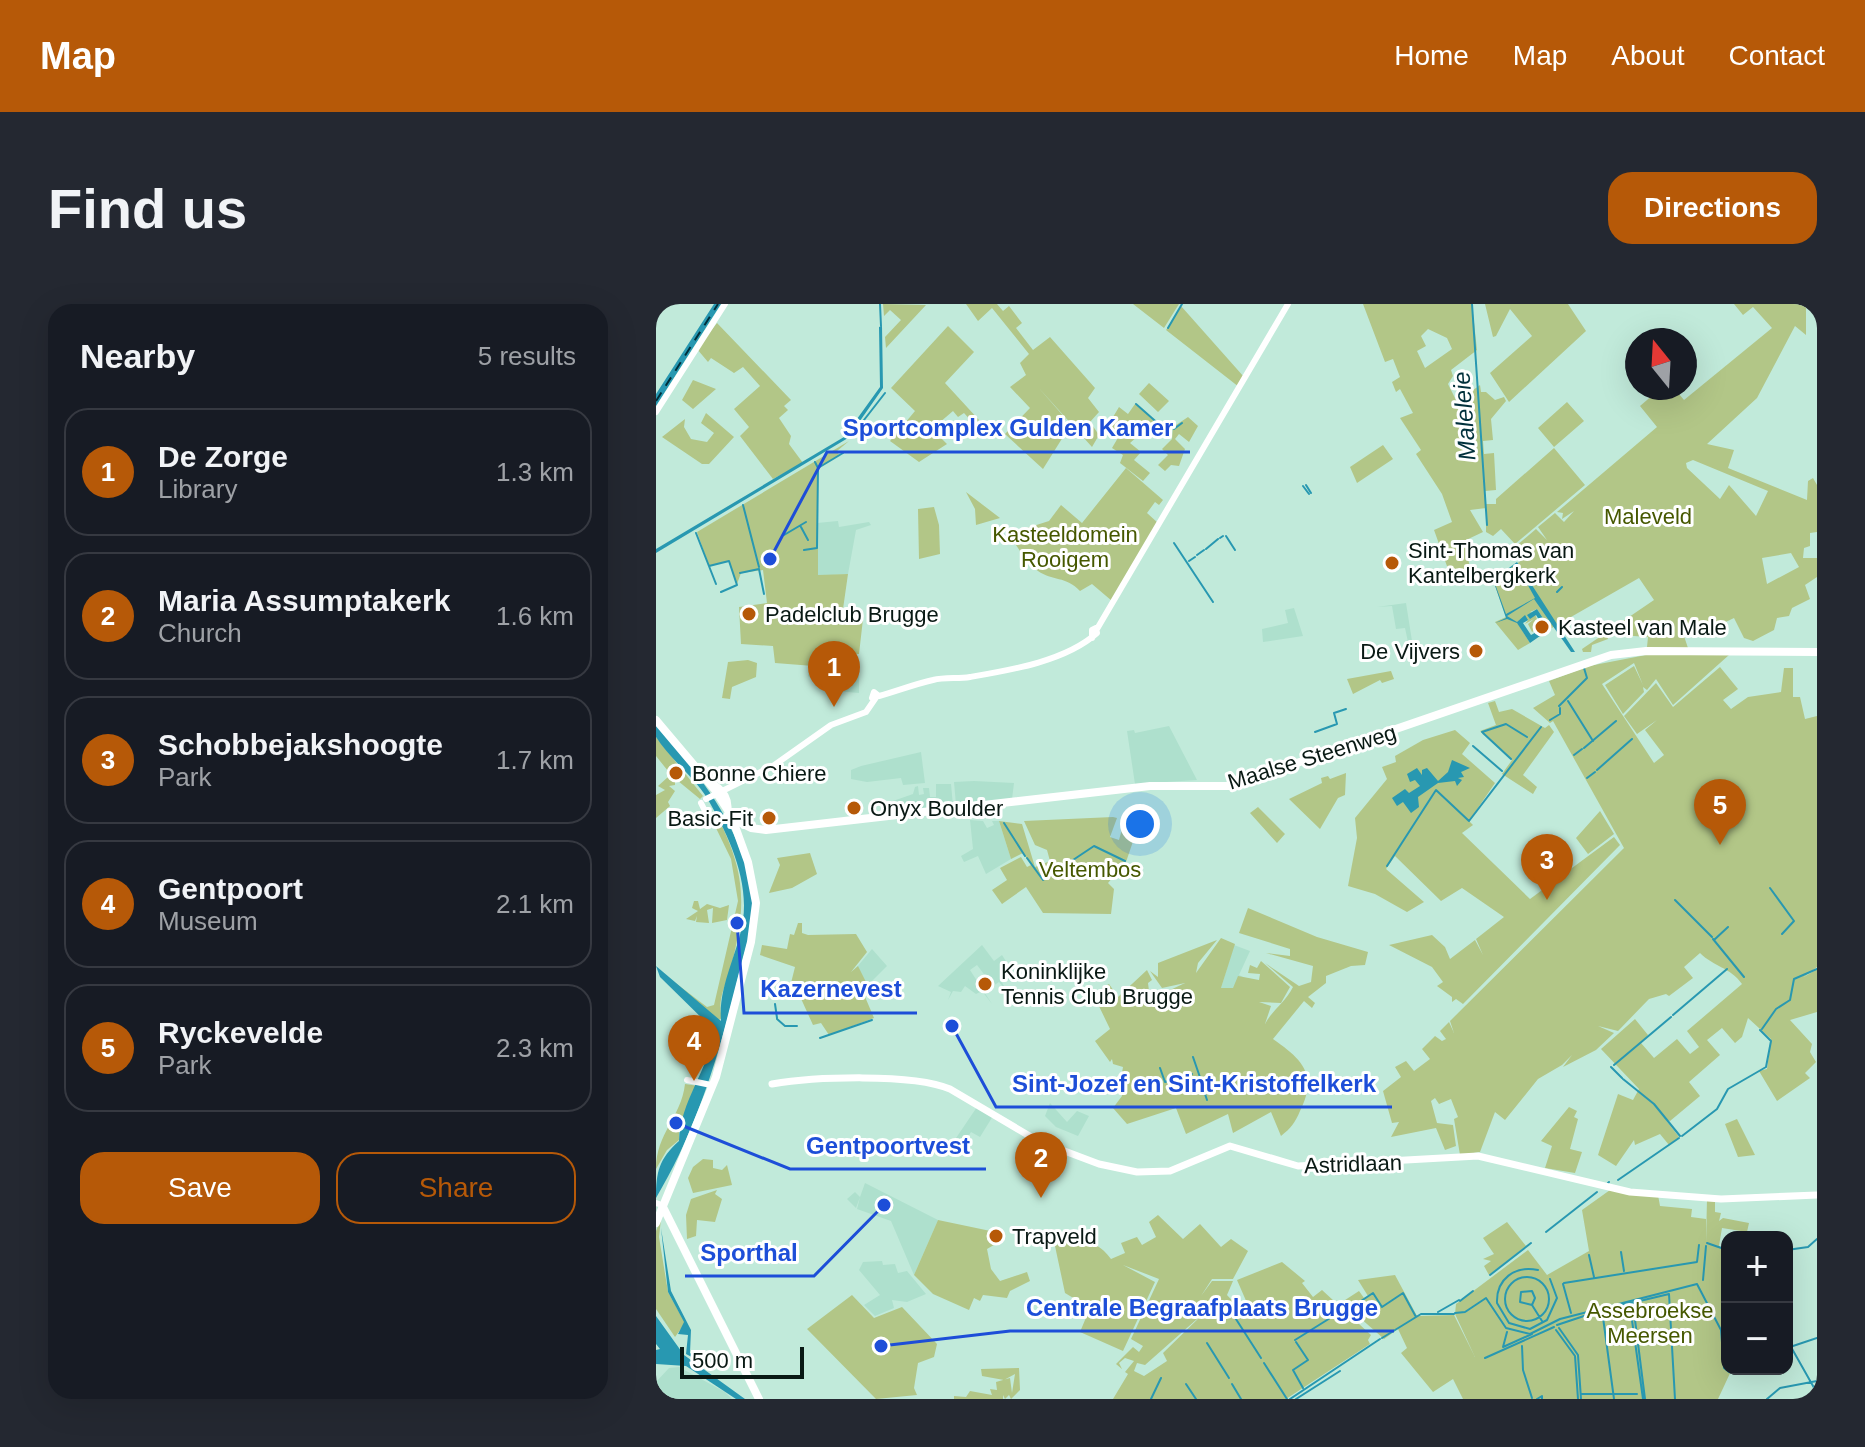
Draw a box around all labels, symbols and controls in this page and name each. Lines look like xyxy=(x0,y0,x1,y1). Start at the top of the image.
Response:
text: Map xyxy=(40,35,116,77)
text: Home xyxy=(1394,40,1469,71)
text: Map xyxy=(1513,40,1567,71)
text: About xyxy=(1611,40,1685,71)
text: Contact xyxy=(1729,40,1825,71)
button: Directions xyxy=(1608,172,1817,244)
text: Find us xyxy=(48,177,247,240)
north arrow xyxy=(1625,328,1697,400)
text: Nearby xyxy=(80,337,195,375)
text: 5 results xyxy=(478,341,576,371)
water label: Maleleie xyxy=(1447,370,1481,462)
callout: Sportcomplex Gulden Kamer xyxy=(827,404,1190,452)
text: Sportcomplex Gulden Kamer xyxy=(843,414,1173,441)
text: De Zorge xyxy=(158,440,288,473)
text: 1 xyxy=(101,457,115,487)
text: 1.3 km xyxy=(496,457,574,487)
text: Library xyxy=(158,474,237,504)
park label: Maleveld xyxy=(1604,504,1692,529)
park label: Kasteeldomein Rooigem xyxy=(992,522,1138,572)
place label: Sint-Thomas van Kantelbergkerk xyxy=(1408,538,1574,588)
marker: Sint-Thomas van Kantelbergkerk xyxy=(1383,554,1401,572)
text: Maria Assumptakerk xyxy=(158,584,450,617)
text: 2 xyxy=(101,601,115,631)
text: 1.6 km xyxy=(496,601,574,631)
place label: Padelclub Brugge xyxy=(765,602,939,627)
marker: Padelclub Brugge xyxy=(740,605,758,623)
place label: Kasteel van Male xyxy=(1558,615,1727,640)
text: Church xyxy=(158,618,242,648)
marker: Kasteel van Male xyxy=(1533,618,1551,636)
place label: De Vijvers xyxy=(1360,639,1460,664)
pin: 1 xyxy=(808,641,860,707)
marker: De Vijvers xyxy=(1467,642,1485,660)
street label: Maalse Steenweg xyxy=(1225,719,1399,795)
text: Schobbejakshoogte xyxy=(158,728,443,761)
text: 3 xyxy=(101,745,115,775)
text: 1.7 km xyxy=(496,745,574,775)
place label: Bonne Chiere xyxy=(692,761,827,786)
text: Park xyxy=(158,762,211,792)
marker: Bonne Chiere xyxy=(667,764,685,782)
pin: 5 xyxy=(1694,779,1746,845)
place label: Onyx Boulder xyxy=(870,796,1003,821)
marker: Onyx Boulder xyxy=(845,799,863,817)
your location xyxy=(1120,804,1160,844)
place label: Basic-Fit xyxy=(667,806,753,831)
marker: Basic-Fit xyxy=(760,809,778,827)
pin: 3 xyxy=(1521,834,1573,900)
park label: Veltembos xyxy=(1039,857,1141,882)
text: Gentpoort xyxy=(158,872,303,905)
text: 4 xyxy=(101,889,115,919)
text: 2.1 km xyxy=(496,889,574,919)
text: Museum xyxy=(158,906,258,936)
place label: Koninklijke Tennis Club Brugge xyxy=(1001,959,1193,1009)
callout: Kazernevest xyxy=(744,965,917,1013)
text: Kazernevest xyxy=(760,975,902,1002)
marker: Koninklijke Tennis Club Brugge xyxy=(976,975,994,993)
pin: 4 xyxy=(668,1015,720,1081)
text: Ryckevelde xyxy=(158,1016,323,1049)
text: 5 xyxy=(101,1033,115,1063)
text: 2.3 km xyxy=(496,1033,574,1063)
text: Park xyxy=(158,1050,211,1080)
callout: Sint-Jozef en Sint-Kristoffelkerk xyxy=(996,1059,1392,1107)
text: Sint-Jozef en Sint-Kristoffelkerk xyxy=(1012,1070,1377,1097)
callout: Gentpoortvest xyxy=(790,1121,986,1169)
text: Gentpoortvest xyxy=(806,1132,970,1159)
pin: 2 xyxy=(1015,1132,1067,1198)
street label: Astridlaan xyxy=(1304,1150,1402,1178)
button: Save xyxy=(80,1152,320,1224)
button: Share xyxy=(336,1152,576,1224)
place label: Trapveld xyxy=(1012,1224,1097,1249)
marker: Trapveld xyxy=(987,1227,1005,1245)
callout: Sporthal xyxy=(685,1228,814,1276)
map controls xyxy=(1721,1231,1793,1375)
button: + xyxy=(1721,1231,1793,1303)
text: Sporthal xyxy=(700,1239,798,1266)
callout: Centrale Begraafplaats Brugge xyxy=(1010,1283,1394,1331)
text: Centrale Begraafplaats Brugge xyxy=(1026,1294,1378,1321)
park label: Assebroekse Meersen xyxy=(1586,1298,1714,1348)
button: − xyxy=(1721,1303,1793,1375)
scale bar xyxy=(680,1343,804,1379)
text: 500 m xyxy=(692,1348,753,1373)

